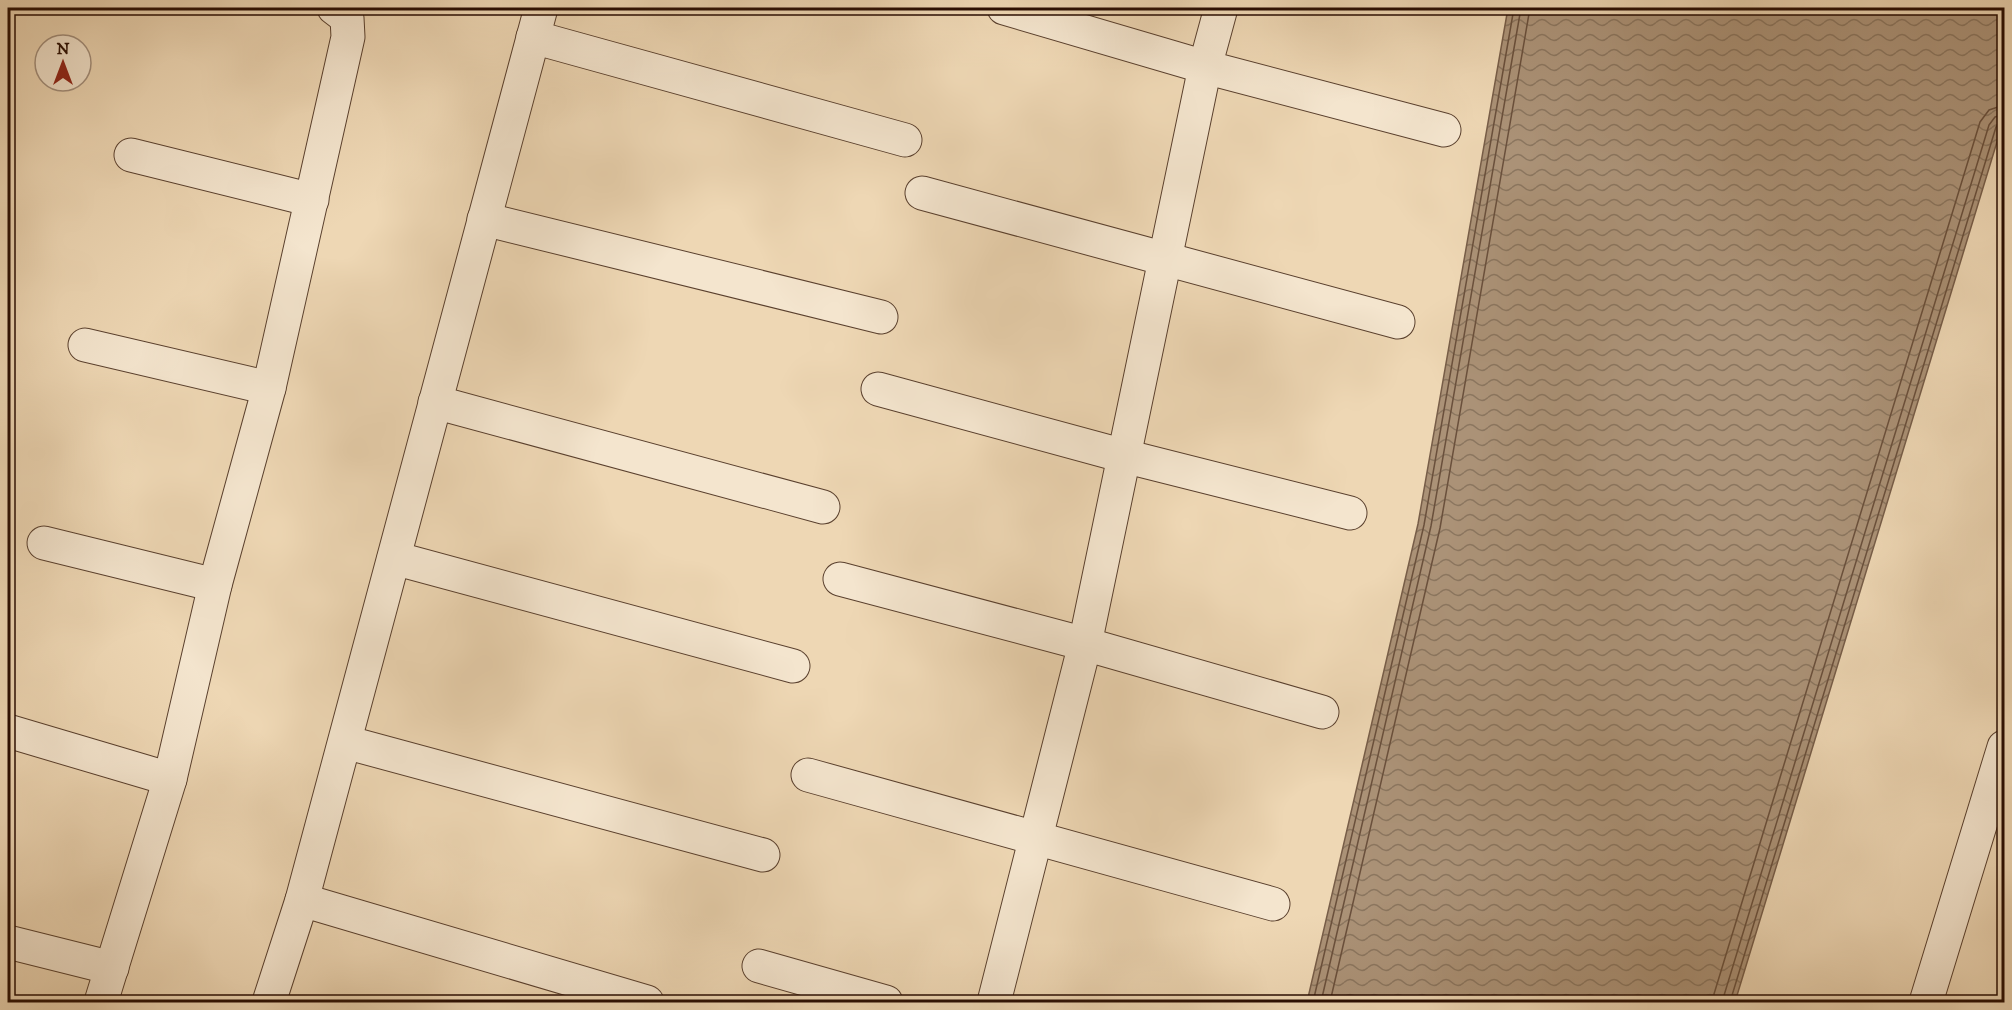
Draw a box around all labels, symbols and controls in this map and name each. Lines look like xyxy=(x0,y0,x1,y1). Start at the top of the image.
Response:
north arrow xyxy=(33,33,93,93)
text: N xyxy=(56,39,70,59)

